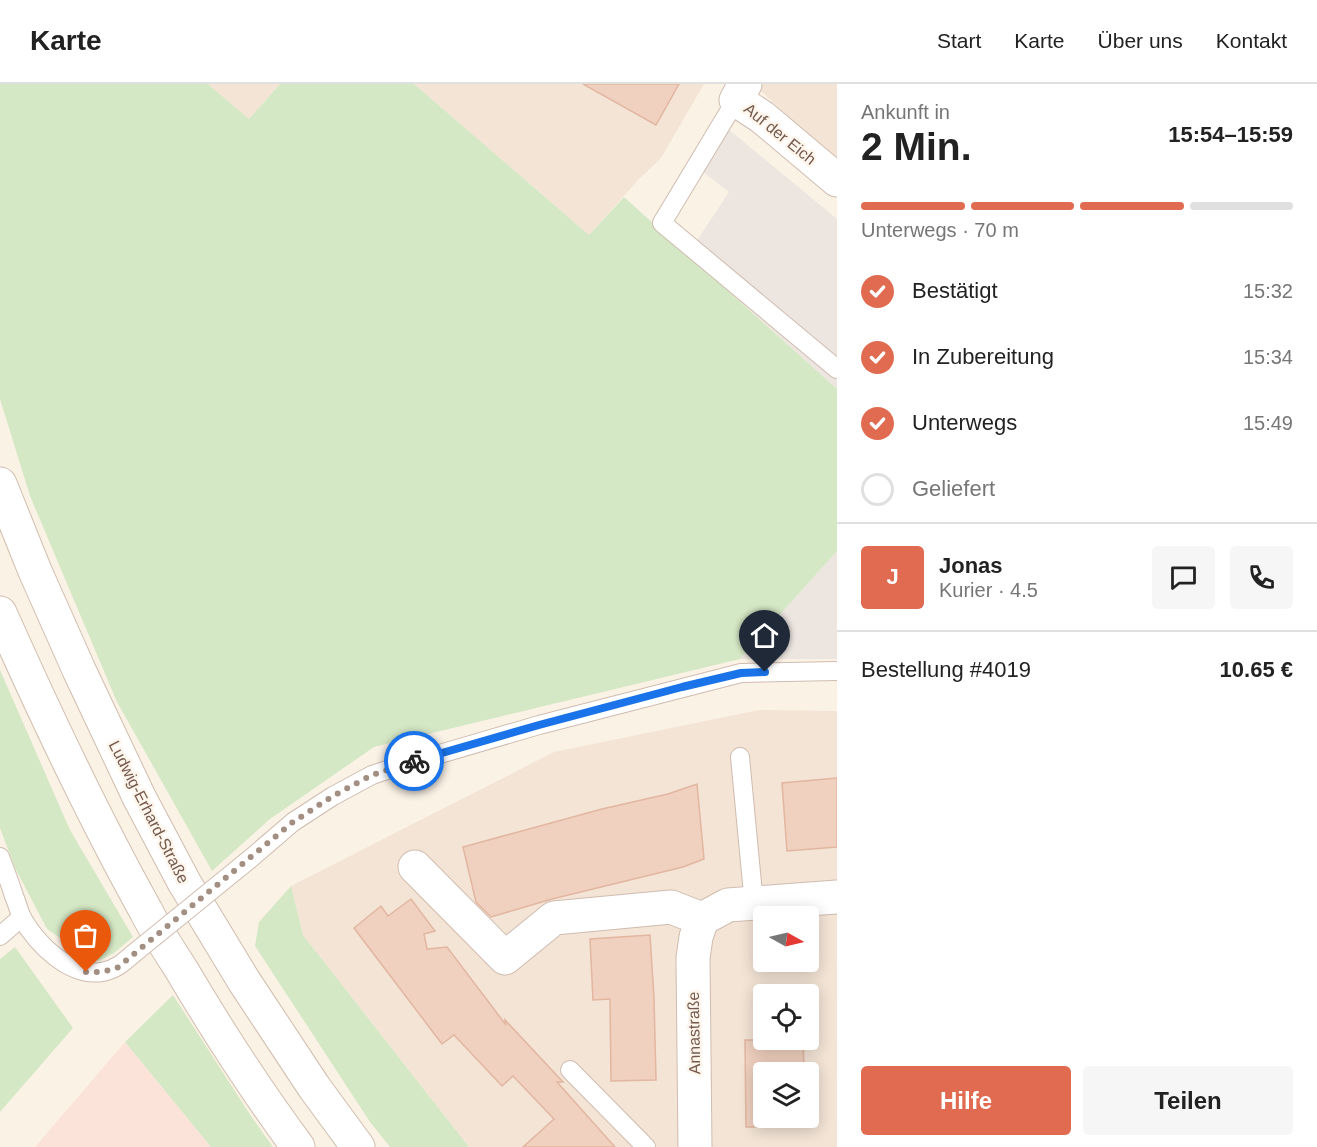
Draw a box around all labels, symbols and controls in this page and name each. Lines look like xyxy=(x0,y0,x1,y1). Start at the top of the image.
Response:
text: Karte xyxy=(30,25,102,56)
text: Start xyxy=(937,29,981,52)
text: Karte xyxy=(1014,29,1065,52)
text: Über uns xyxy=(1098,29,1183,52)
text: Kontakt xyxy=(1216,29,1287,52)
street label: Auf der Eich xyxy=(741,100,819,168)
text: Ankunft in xyxy=(861,101,950,123)
text: 15:54–15:59 xyxy=(1168,122,1293,147)
text: 2 Min. xyxy=(861,125,972,168)
text: Unterwegs · 70 m xyxy=(861,219,1019,241)
icon: check xyxy=(861,275,894,308)
text: Bestätigt xyxy=(912,278,998,303)
text: 15:32 xyxy=(1243,280,1293,302)
icon: check xyxy=(861,341,894,374)
text: In Zubereitung xyxy=(912,344,1054,369)
text: 15:34 xyxy=(1243,346,1293,368)
icon: check xyxy=(861,407,894,440)
text: Unterwegs xyxy=(912,410,1017,435)
text: 15:49 xyxy=(1243,412,1293,434)
text: Geliefert xyxy=(912,476,995,501)
button: chat xyxy=(1152,546,1215,609)
button: phone xyxy=(1230,546,1293,609)
text: Jonas xyxy=(939,553,1003,578)
text: J xyxy=(886,564,899,589)
text: Kurier · 4.5 xyxy=(939,579,1038,601)
pin xyxy=(739,610,790,672)
icon: home xyxy=(748,619,781,652)
text: Bestellung #4019 xyxy=(861,657,1031,682)
text: 10.65 € xyxy=(1220,657,1293,682)
courier xyxy=(384,731,444,791)
street label: Ludwig-Erhard-Straße xyxy=(106,738,192,886)
icon: bike xyxy=(398,745,431,778)
north arrow xyxy=(753,906,819,972)
map controls xyxy=(753,906,819,1128)
pin xyxy=(60,910,111,972)
icon: bag xyxy=(69,919,102,952)
button: locate xyxy=(753,984,819,1050)
street label: Annastraße xyxy=(685,991,703,1075)
button: layers xyxy=(753,1062,819,1128)
button: Hilfe xyxy=(861,1066,1071,1135)
button: Teilen xyxy=(1083,1066,1293,1135)

